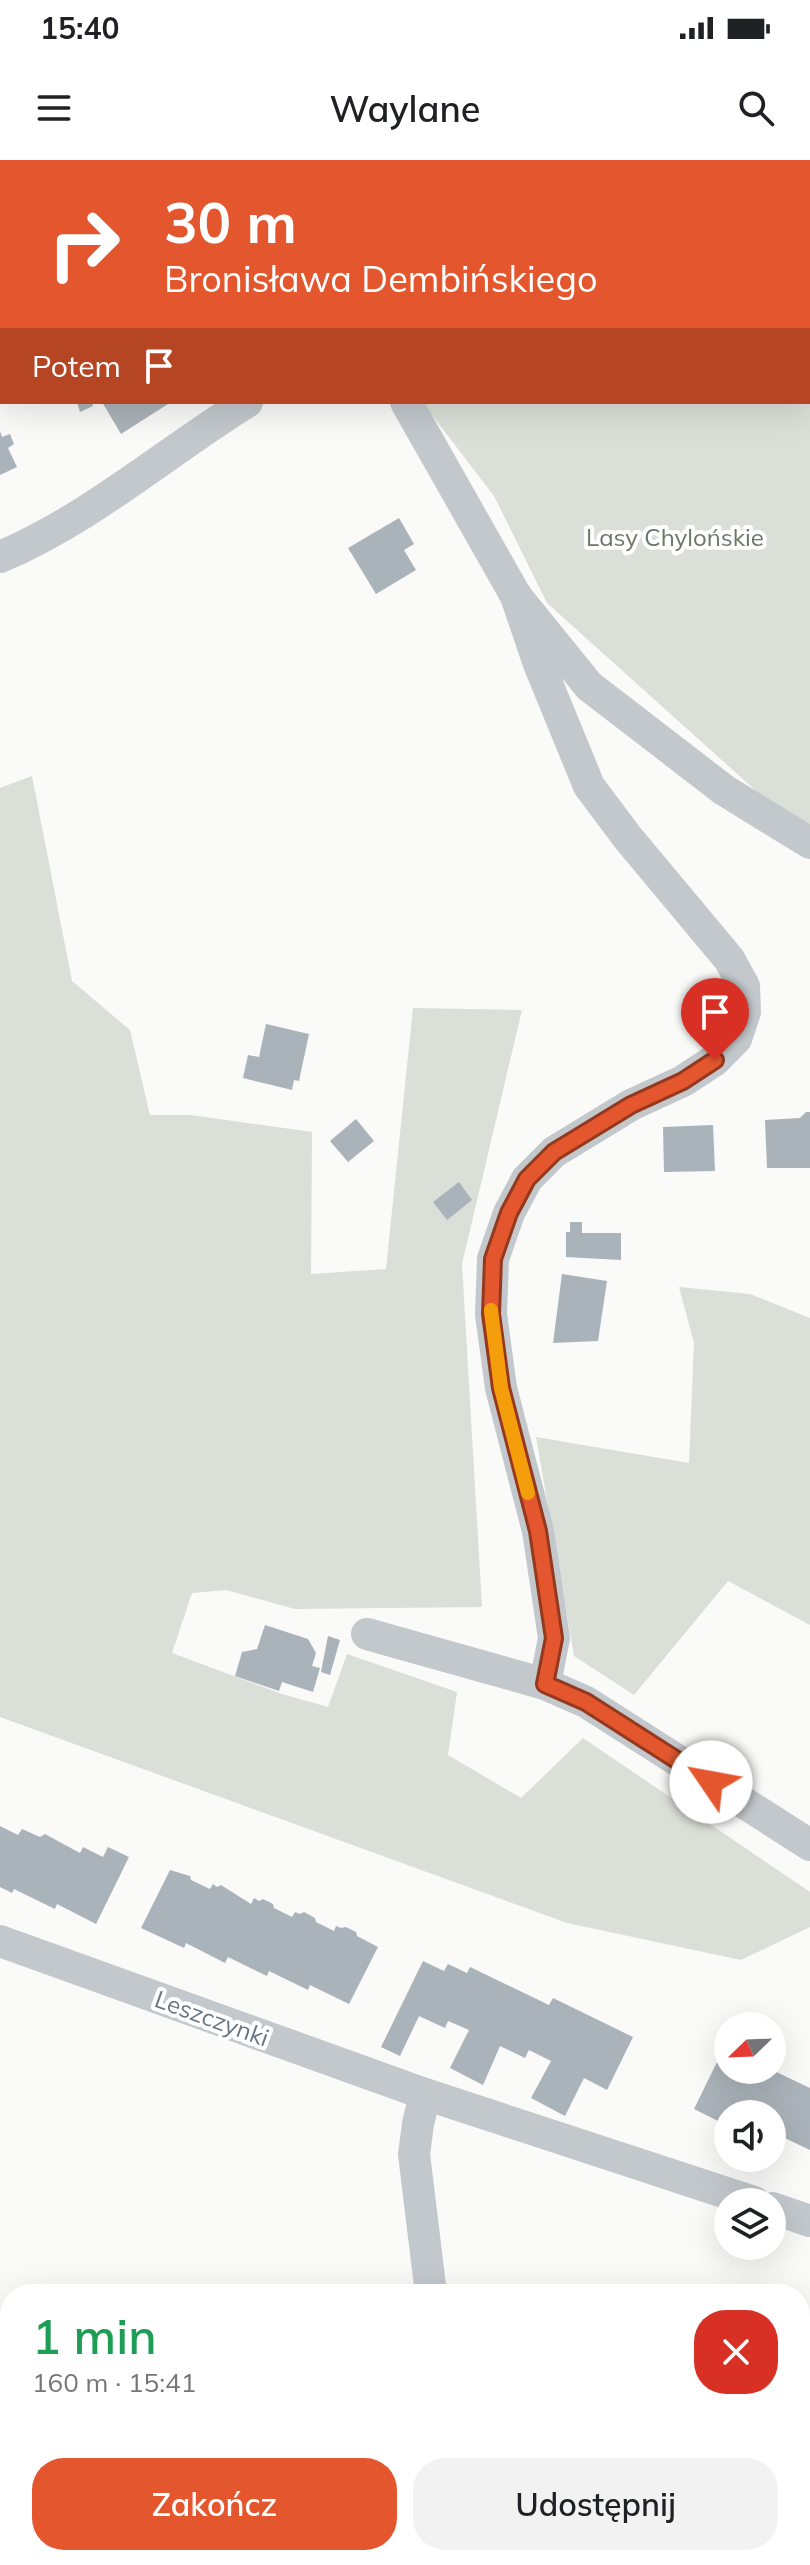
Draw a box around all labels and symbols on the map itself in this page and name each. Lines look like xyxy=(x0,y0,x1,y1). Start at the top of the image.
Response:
park label: Lasy Chylońskie xyxy=(586,522,764,552)
pin xyxy=(681,978,749,1060)
position arrow xyxy=(669,1740,753,1824)
street label: Leszczynki xyxy=(151,1984,273,2052)
north arrow xyxy=(714,2012,786,2084)

